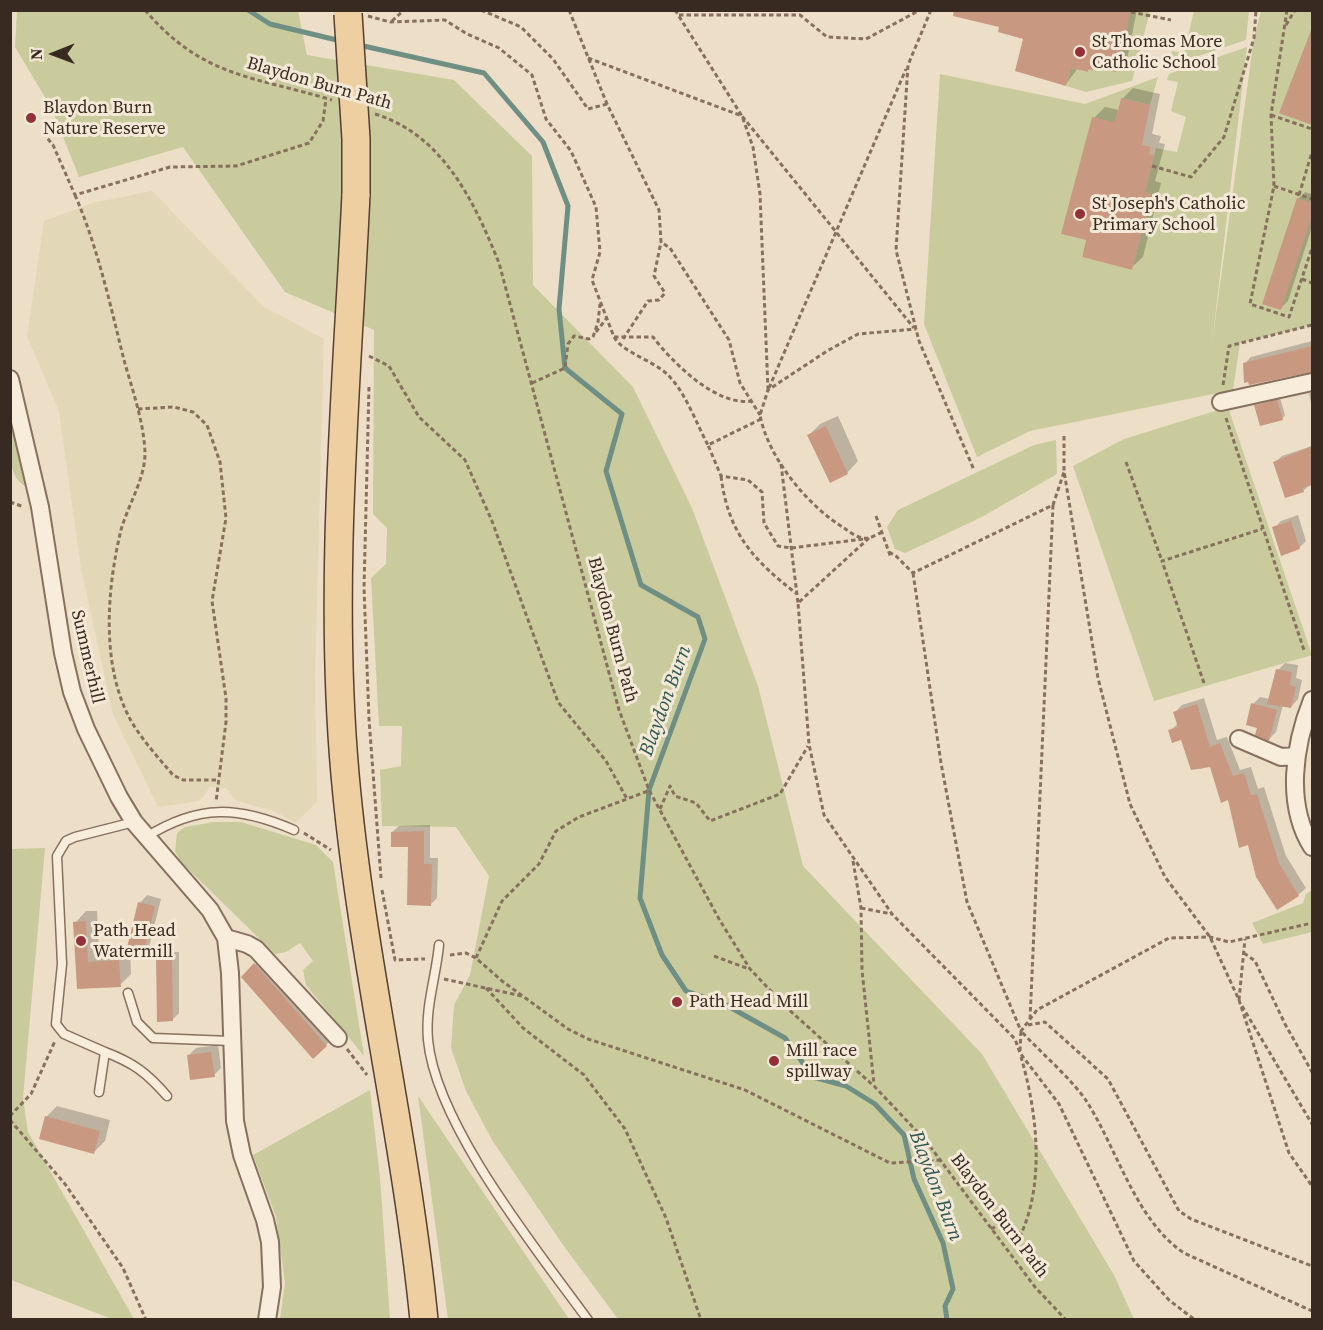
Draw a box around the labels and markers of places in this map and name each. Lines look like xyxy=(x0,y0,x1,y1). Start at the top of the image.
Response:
place label: St Thomas More Catholic School xyxy=(1092,31,1222,74)
marker: St Thomas More Catholic School xyxy=(1073,45,1087,59)
place label: Blaydon Burn Nature Reserve xyxy=(43,97,166,140)
marker: Blaydon Burn Nature Reserve xyxy=(24,111,38,125)
place label: St Joseph's Catholic Primary School xyxy=(1092,193,1246,236)
marker: St Joseph's Catholic Primary School xyxy=(1073,207,1087,221)
place label: Path Head Watermill xyxy=(93,920,176,962)
marker: Path Head Watermill xyxy=(74,934,88,948)
place label: Path Head Mill xyxy=(689,991,808,1013)
marker: Path Head Mill xyxy=(670,995,684,1009)
place label: Mill race spillway xyxy=(786,1040,857,1082)
marker: Mill race spillway xyxy=(767,1054,781,1068)

